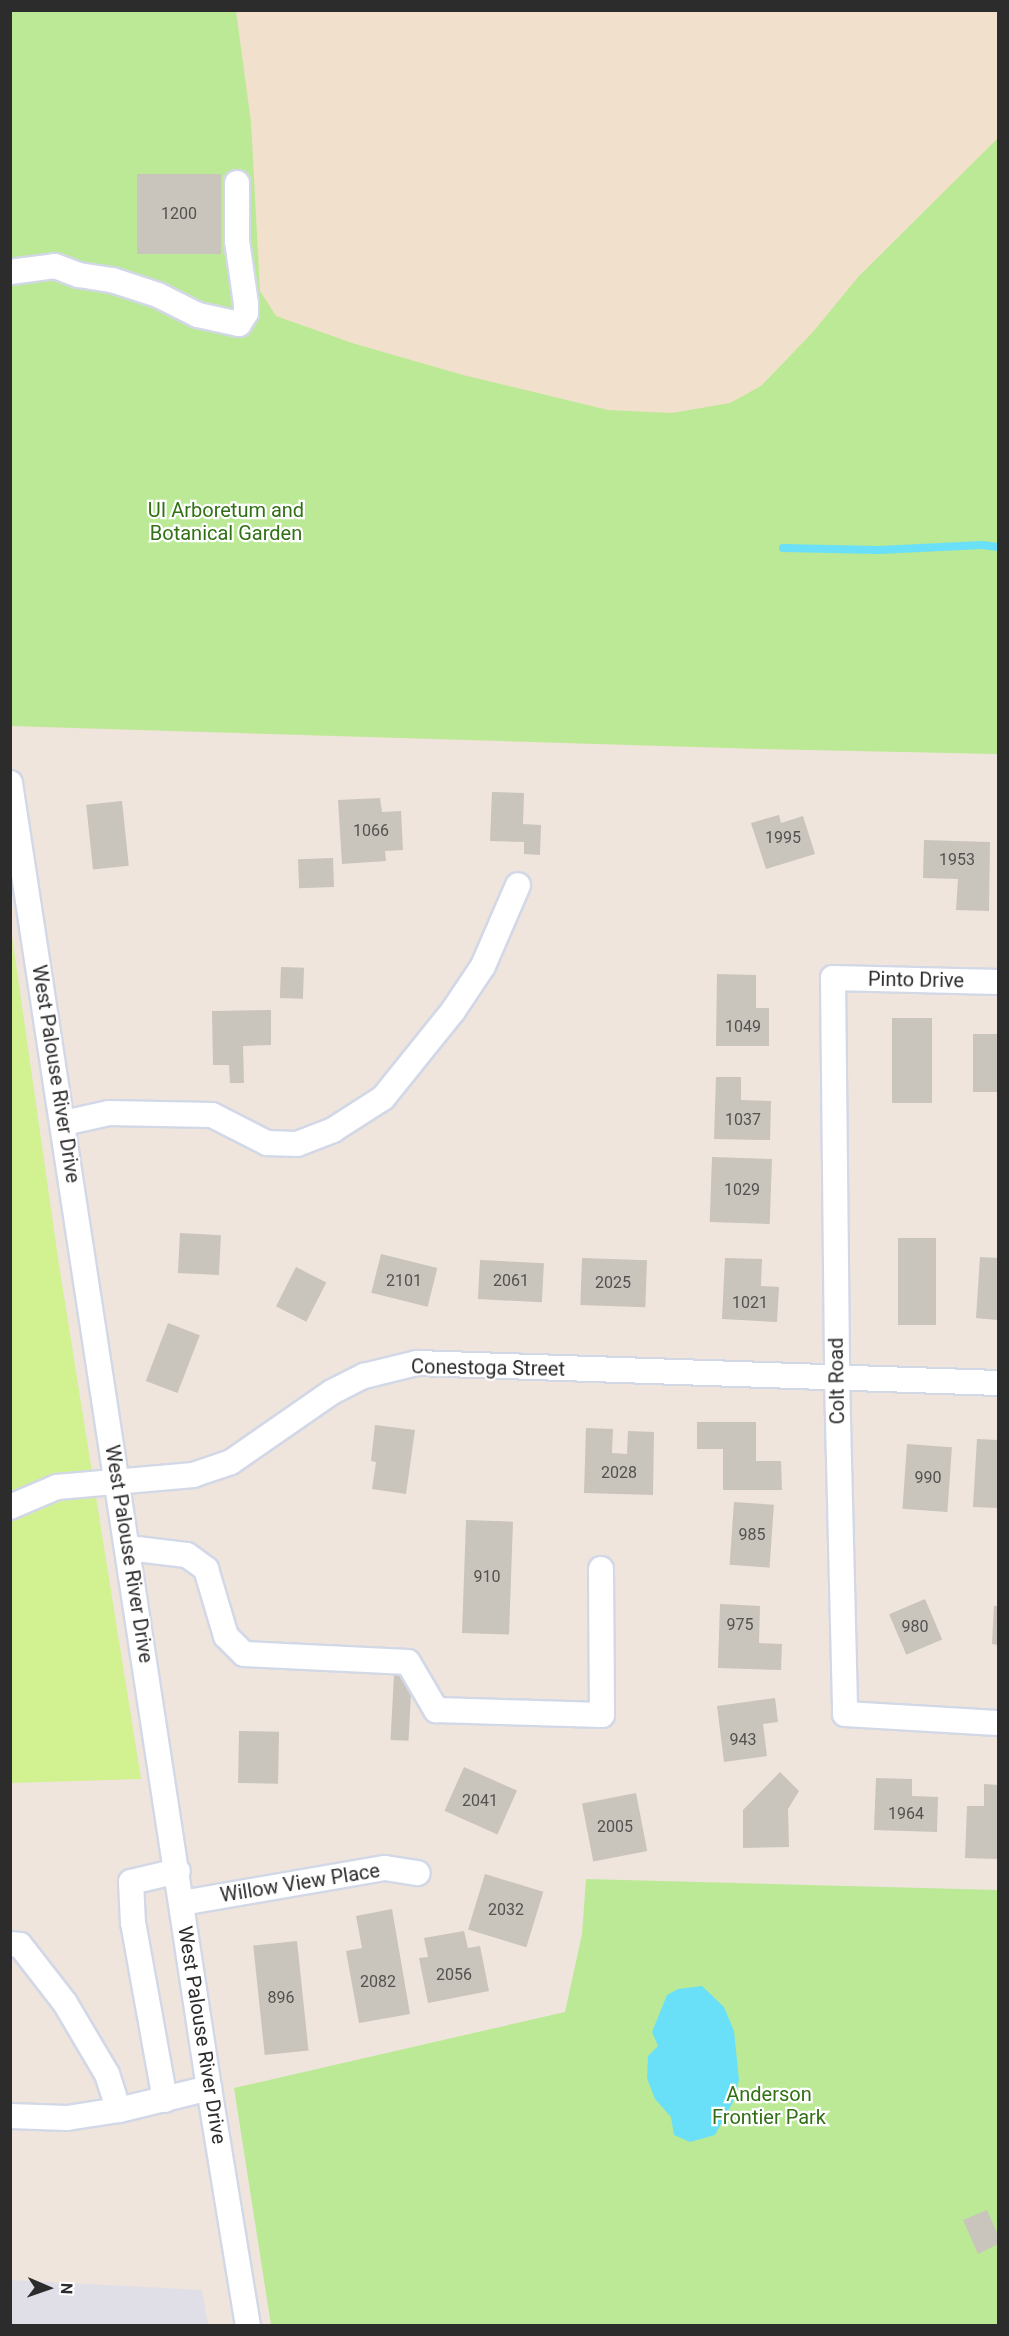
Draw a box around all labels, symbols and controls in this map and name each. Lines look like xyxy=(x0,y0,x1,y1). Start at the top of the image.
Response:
house number: 1200 xyxy=(161,204,197,224)
park label: UI Arboretum and Botanical Garden xyxy=(148,499,304,546)
house number: 1066 xyxy=(353,821,389,841)
house number: 1995 xyxy=(765,828,801,848)
house number: 1953 xyxy=(939,850,975,870)
street label: West Palouse River Drive xyxy=(27,963,85,1185)
street label: Pinto Drive xyxy=(868,967,964,993)
house number: 1049 xyxy=(725,1017,761,1037)
house number: 1037 xyxy=(725,1110,761,1130)
house number: 1029 xyxy=(724,1180,760,1200)
house number: 2101 xyxy=(386,1271,422,1291)
house number: 2061 xyxy=(493,1271,529,1291)
house number: 2025 xyxy=(595,1273,631,1293)
house number: 1021 xyxy=(732,1293,768,1313)
street label: Colt Road xyxy=(824,1337,850,1425)
street label: Conestoga Street xyxy=(411,1355,565,1381)
street label: West Palouse River Drive xyxy=(100,1443,158,1665)
house number: 2028 xyxy=(601,1463,637,1483)
house number: 990 xyxy=(915,1468,941,1488)
house number: 985 xyxy=(739,1525,765,1545)
house number: 910 xyxy=(474,1567,500,1587)
house number: 975 xyxy=(727,1615,753,1635)
house number: 980 xyxy=(902,1617,928,1637)
house number: 943 xyxy=(730,1730,756,1750)
house number: 2041 xyxy=(462,1791,498,1811)
house number: 1964 xyxy=(888,1804,924,1824)
house number: 2005 xyxy=(597,1817,633,1837)
street label: Willow View Place xyxy=(218,1859,382,1907)
house number: 2032 xyxy=(488,1900,524,1920)
street label: West Palouse River Drive xyxy=(173,1924,231,2146)
house number: 2056 xyxy=(436,1965,472,1985)
house number: 2082 xyxy=(360,1972,396,1992)
house number: 896 xyxy=(268,1988,294,2008)
park label: Anderson Frontier Park xyxy=(712,2082,826,2129)
north arrow xyxy=(18,2258,78,2318)
text: N xyxy=(57,2283,76,2295)

